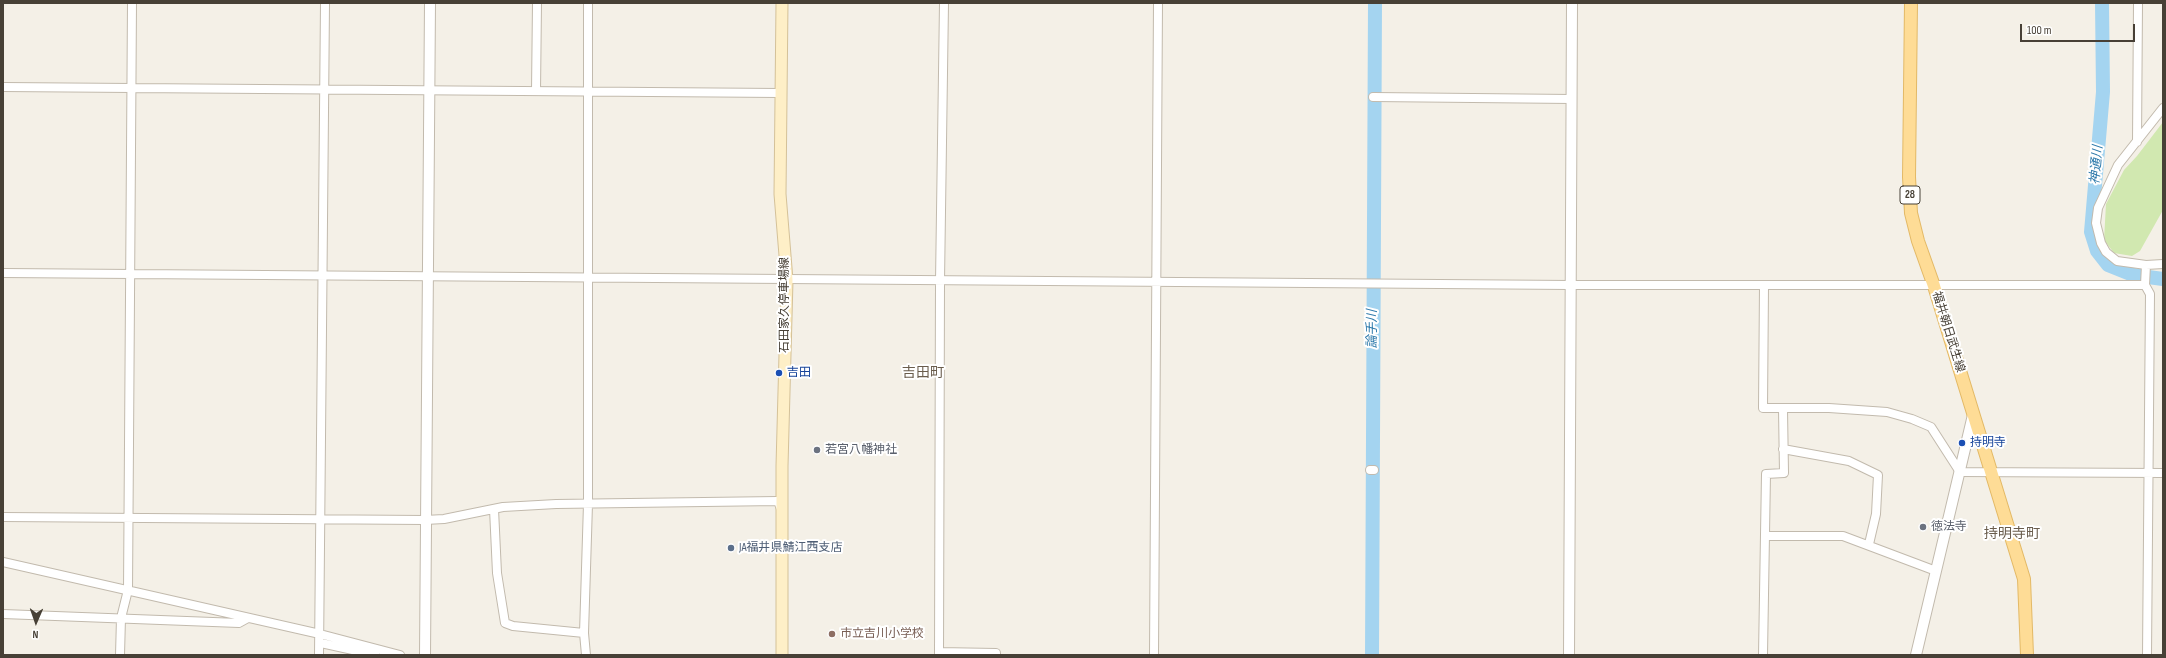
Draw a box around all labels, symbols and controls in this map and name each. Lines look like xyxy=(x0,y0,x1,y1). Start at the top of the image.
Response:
scale bar xyxy=(2022,16,2137,42)
text: 100 m xyxy=(2027,23,2052,38)
water label: 神通川 xyxy=(2088,145,2106,185)
road number: 28 xyxy=(1900,186,1920,204)
street label: 石田家久停車場線 xyxy=(778,257,792,353)
street label: 福井朝日武生線 xyxy=(1929,290,1967,374)
water label: 論手川 xyxy=(1365,310,1381,348)
district label: 吉田町 xyxy=(902,365,944,381)
place label: 吉田 xyxy=(787,366,811,380)
marker: 吉田 xyxy=(774,368,784,378)
place label: 持明寺 xyxy=(1970,436,2006,450)
marker: 持明寺 xyxy=(1957,438,1967,448)
place label: 若宮八幡神社 xyxy=(825,443,897,457)
marker: 若宮八幡神社 xyxy=(812,445,822,455)
place label: 徳法寺 xyxy=(1931,520,1967,534)
marker: 徳法寺 xyxy=(1918,522,1928,532)
district label: 持明寺町 xyxy=(1984,526,2040,542)
place label: JA福井県鯖江西支店 xyxy=(739,541,843,555)
marker: JA福井県鯖江西支店 xyxy=(726,543,736,553)
north arrow xyxy=(16,602,56,642)
place label: 市立吉川小学校 xyxy=(840,627,924,641)
text: N xyxy=(32,628,39,641)
marker: 市立吉川小学校 xyxy=(827,629,837,639)

